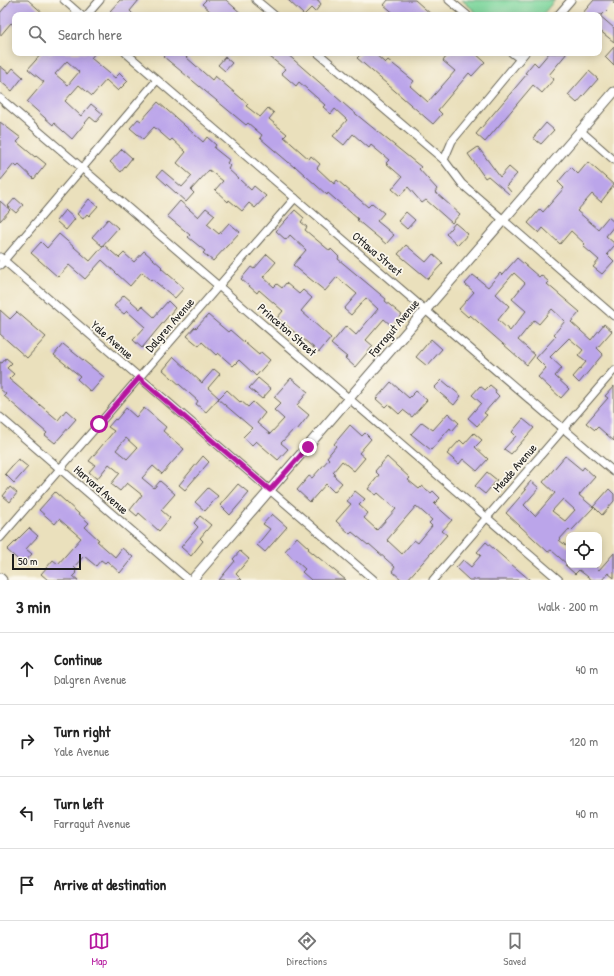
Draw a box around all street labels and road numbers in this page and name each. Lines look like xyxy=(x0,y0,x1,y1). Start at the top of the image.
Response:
street label: Ottawa Street xyxy=(349,228,407,280)
street label: Dalgren Avenue xyxy=(141,294,198,356)
street label: Farragut Avenue xyxy=(364,295,423,361)
street label: Princeton Street xyxy=(254,299,321,361)
street label: Yale Avenue xyxy=(87,316,137,363)
street label: Meade Avenue xyxy=(489,440,541,496)
street label: Harvard Avenue xyxy=(70,461,132,518)

